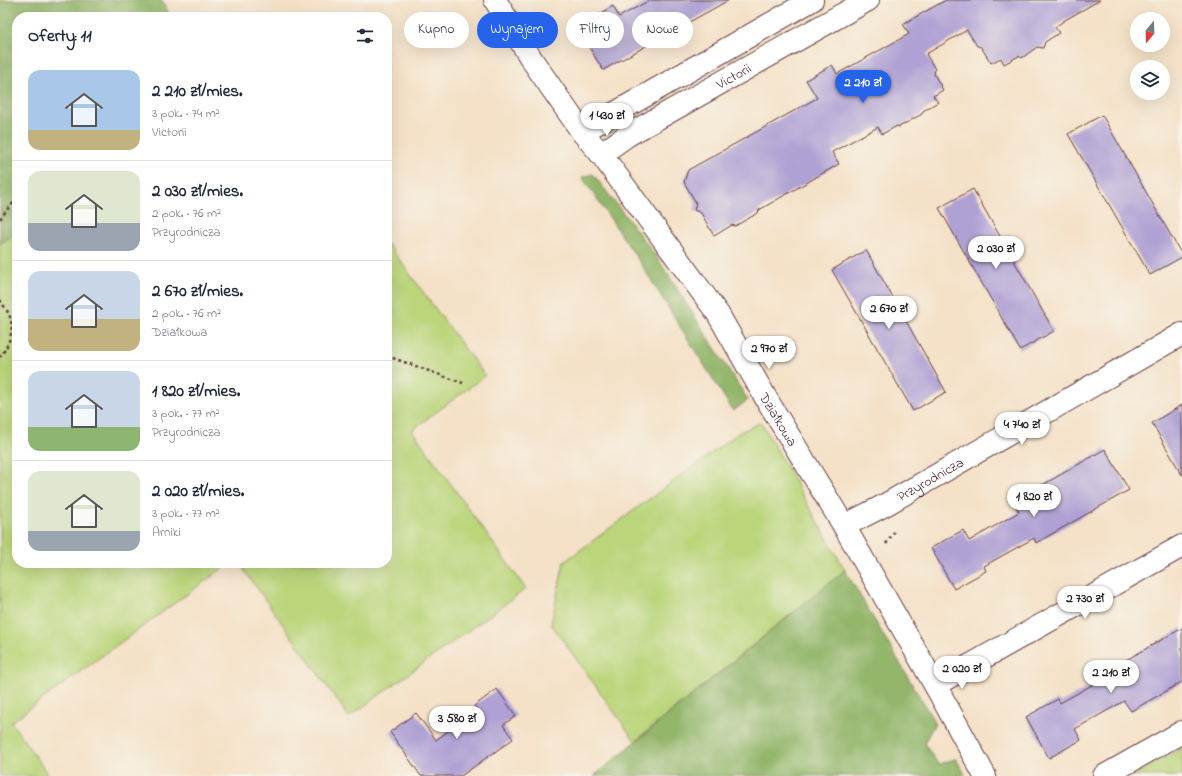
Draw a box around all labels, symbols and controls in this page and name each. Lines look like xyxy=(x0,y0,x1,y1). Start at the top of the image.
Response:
chip: Kupno xyxy=(404,12,469,48)
chip: Wynajem xyxy=(477,12,558,48)
chip: Filtry xyxy=(566,12,624,48)
chip: Nowe xyxy=(632,12,693,48)
north arrow xyxy=(1130,12,1170,52)
map controls xyxy=(1130,12,1170,100)
text: Oferty: 11 xyxy=(28,24,92,49)
icon: filters xyxy=(354,25,376,47)
street label: Victorii xyxy=(712,59,756,96)
button: layers xyxy=(1130,60,1170,100)
pin: 2 210 zł xyxy=(822,70,904,104)
text: 2 210 zł xyxy=(844,73,882,92)
text: 2 210 zł/mies. xyxy=(152,79,242,104)
icon: home xyxy=(60,86,108,134)
pin: 1 430 zł xyxy=(566,103,648,137)
text: 3 pok. · 74 m² xyxy=(152,104,220,123)
text: 1 430 zł xyxy=(589,106,625,125)
text: Victorii xyxy=(152,123,187,142)
text: 2 030 zł/mies. xyxy=(152,179,243,204)
icon: home xyxy=(60,187,108,235)
text: 2 pok. · 76 m² xyxy=(152,204,221,223)
text: Przyrodnicza xyxy=(152,223,221,242)
pin: 2 030 zł xyxy=(955,236,1037,270)
text: 2 030 zł xyxy=(977,239,1015,258)
text: 2 670 zł/mies. xyxy=(152,279,243,304)
icon: home xyxy=(60,287,108,335)
pin: 2 670 zł xyxy=(848,296,930,330)
text: 2 670 zł xyxy=(870,299,908,318)
text: 2 pok. · 76 m² xyxy=(152,304,221,323)
text: Działkowa xyxy=(152,323,207,342)
pin: 2 970 zł xyxy=(728,336,810,370)
text: 2 970 zł xyxy=(751,339,787,358)
text: 1 820 zł/mies. xyxy=(152,379,240,404)
icon: home xyxy=(60,387,108,435)
street label: Działkowa xyxy=(753,388,802,451)
text: 3 pok. · 77 m² xyxy=(152,404,220,423)
pin: 4 740 zł xyxy=(981,412,1063,446)
text: 4 740 zł xyxy=(1004,415,1040,434)
text: Przyrodnicza xyxy=(152,423,221,442)
street label: Przyrodnicza xyxy=(893,453,968,508)
text: 2 020 zł/mies. xyxy=(152,479,244,504)
pin: 1 820 zł xyxy=(993,484,1075,518)
icon: home xyxy=(60,487,108,535)
text: 1 820 zł xyxy=(1016,487,1052,506)
text: 3 pok. · 77 m² xyxy=(152,504,220,523)
text: Arniki xyxy=(152,523,181,542)
pin: 2 730 zł xyxy=(1044,586,1126,620)
text: 2 730 zł xyxy=(1066,589,1104,608)
pin: 2 020 zł xyxy=(921,656,1003,690)
text: 2 020 zł xyxy=(942,659,982,678)
pin: 2 210 zł xyxy=(1070,660,1152,694)
text: 2 210 zł xyxy=(1092,663,1130,682)
pin: 3 580 zł xyxy=(416,706,498,740)
text: 3 580 zł xyxy=(438,709,476,728)

